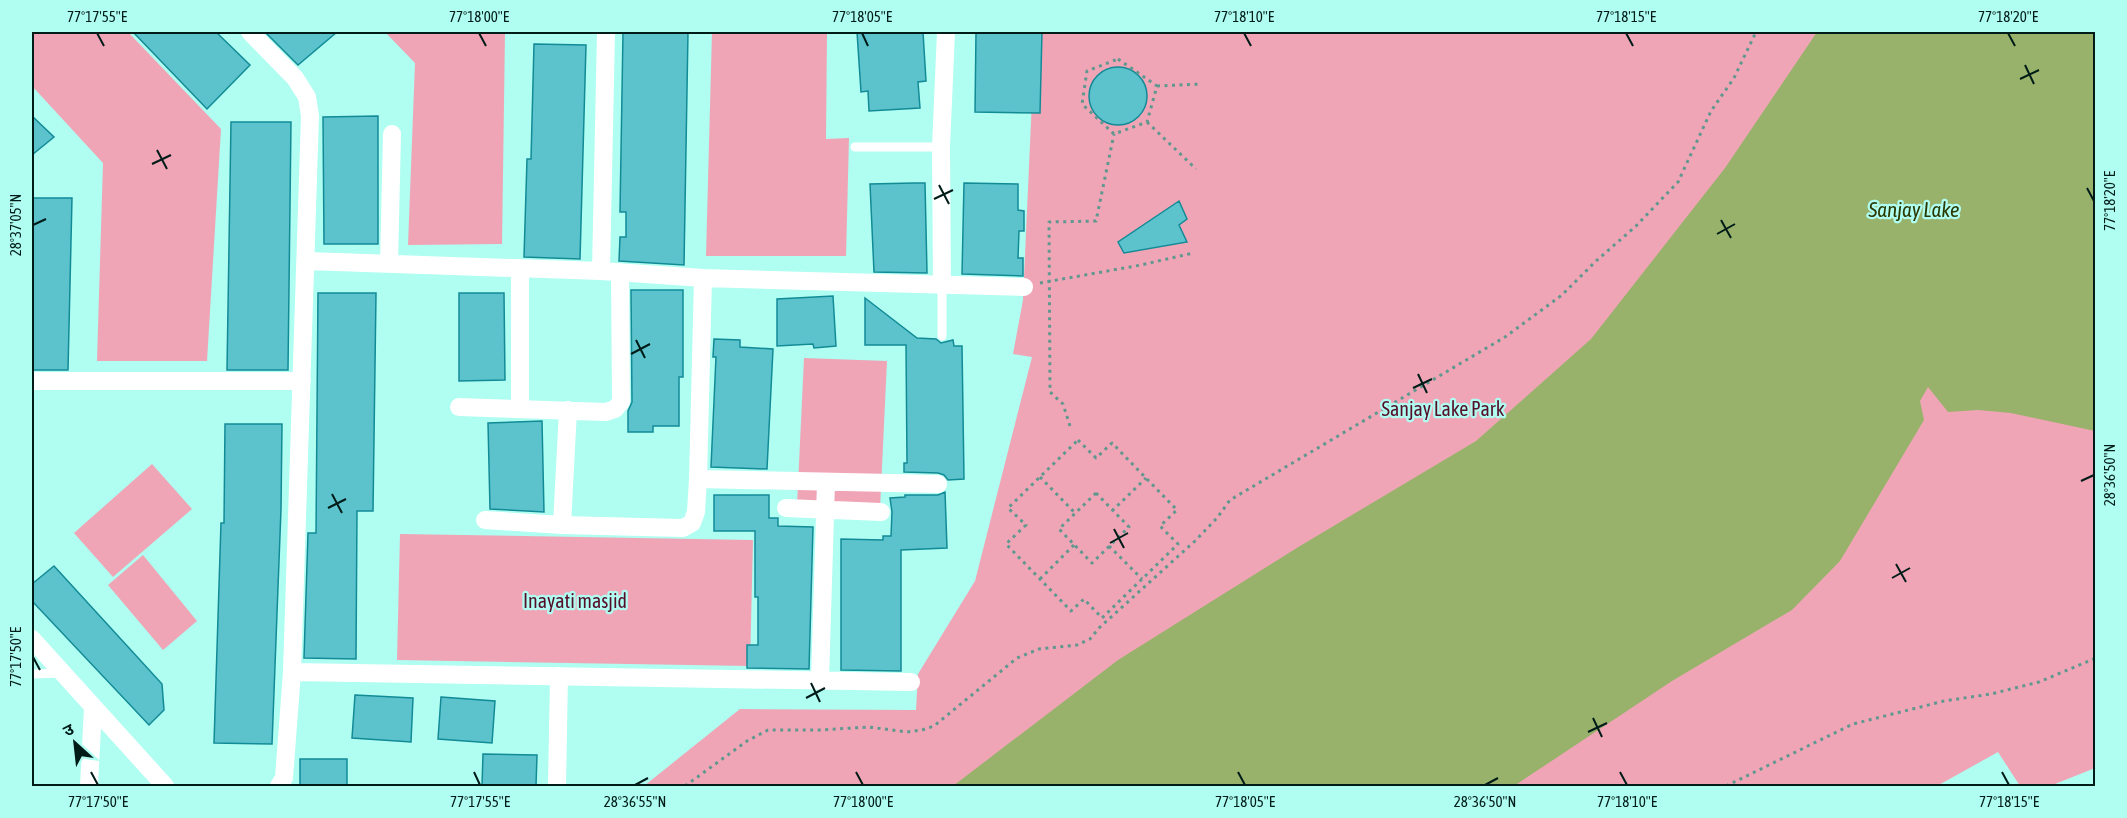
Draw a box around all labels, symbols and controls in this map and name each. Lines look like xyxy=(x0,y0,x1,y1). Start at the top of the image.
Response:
text: 77°17'55"E xyxy=(67,8,128,25)
text: 77°18'00"E xyxy=(449,8,510,25)
text: 77°18'05"E xyxy=(832,8,893,25)
text: 77°18'10"E xyxy=(1214,8,1275,25)
text: 77°18'15"E xyxy=(1596,8,1657,25)
text: 77°18'20"E xyxy=(1978,8,2039,25)
text: 77°18'20"E xyxy=(2101,170,2118,231)
text: 28°37'05"N xyxy=(7,194,24,256)
water label: Sanjay Lake xyxy=(1867,197,1960,221)
park label: Sanjay Lake Park xyxy=(1382,397,1505,420)
text: 28°36'50"N xyxy=(2101,444,2118,506)
park label: Inayati masjid xyxy=(523,589,627,612)
text: 77°17'50"E xyxy=(7,626,24,687)
north arrow xyxy=(45,713,105,773)
text: उ xyxy=(60,719,77,740)
text: 77°17'50"E xyxy=(68,793,129,810)
text: 77°17'55"E xyxy=(450,793,511,810)
text: 28°36'55"N xyxy=(604,793,666,810)
text: 77°18'00"E xyxy=(833,793,894,810)
text: 77°18'05"E xyxy=(1215,793,1276,810)
text: 28°36'50"N xyxy=(1454,793,1516,810)
text: 77°18'10"E xyxy=(1597,793,1658,810)
text: 77°18'15"E xyxy=(1979,793,2040,810)

